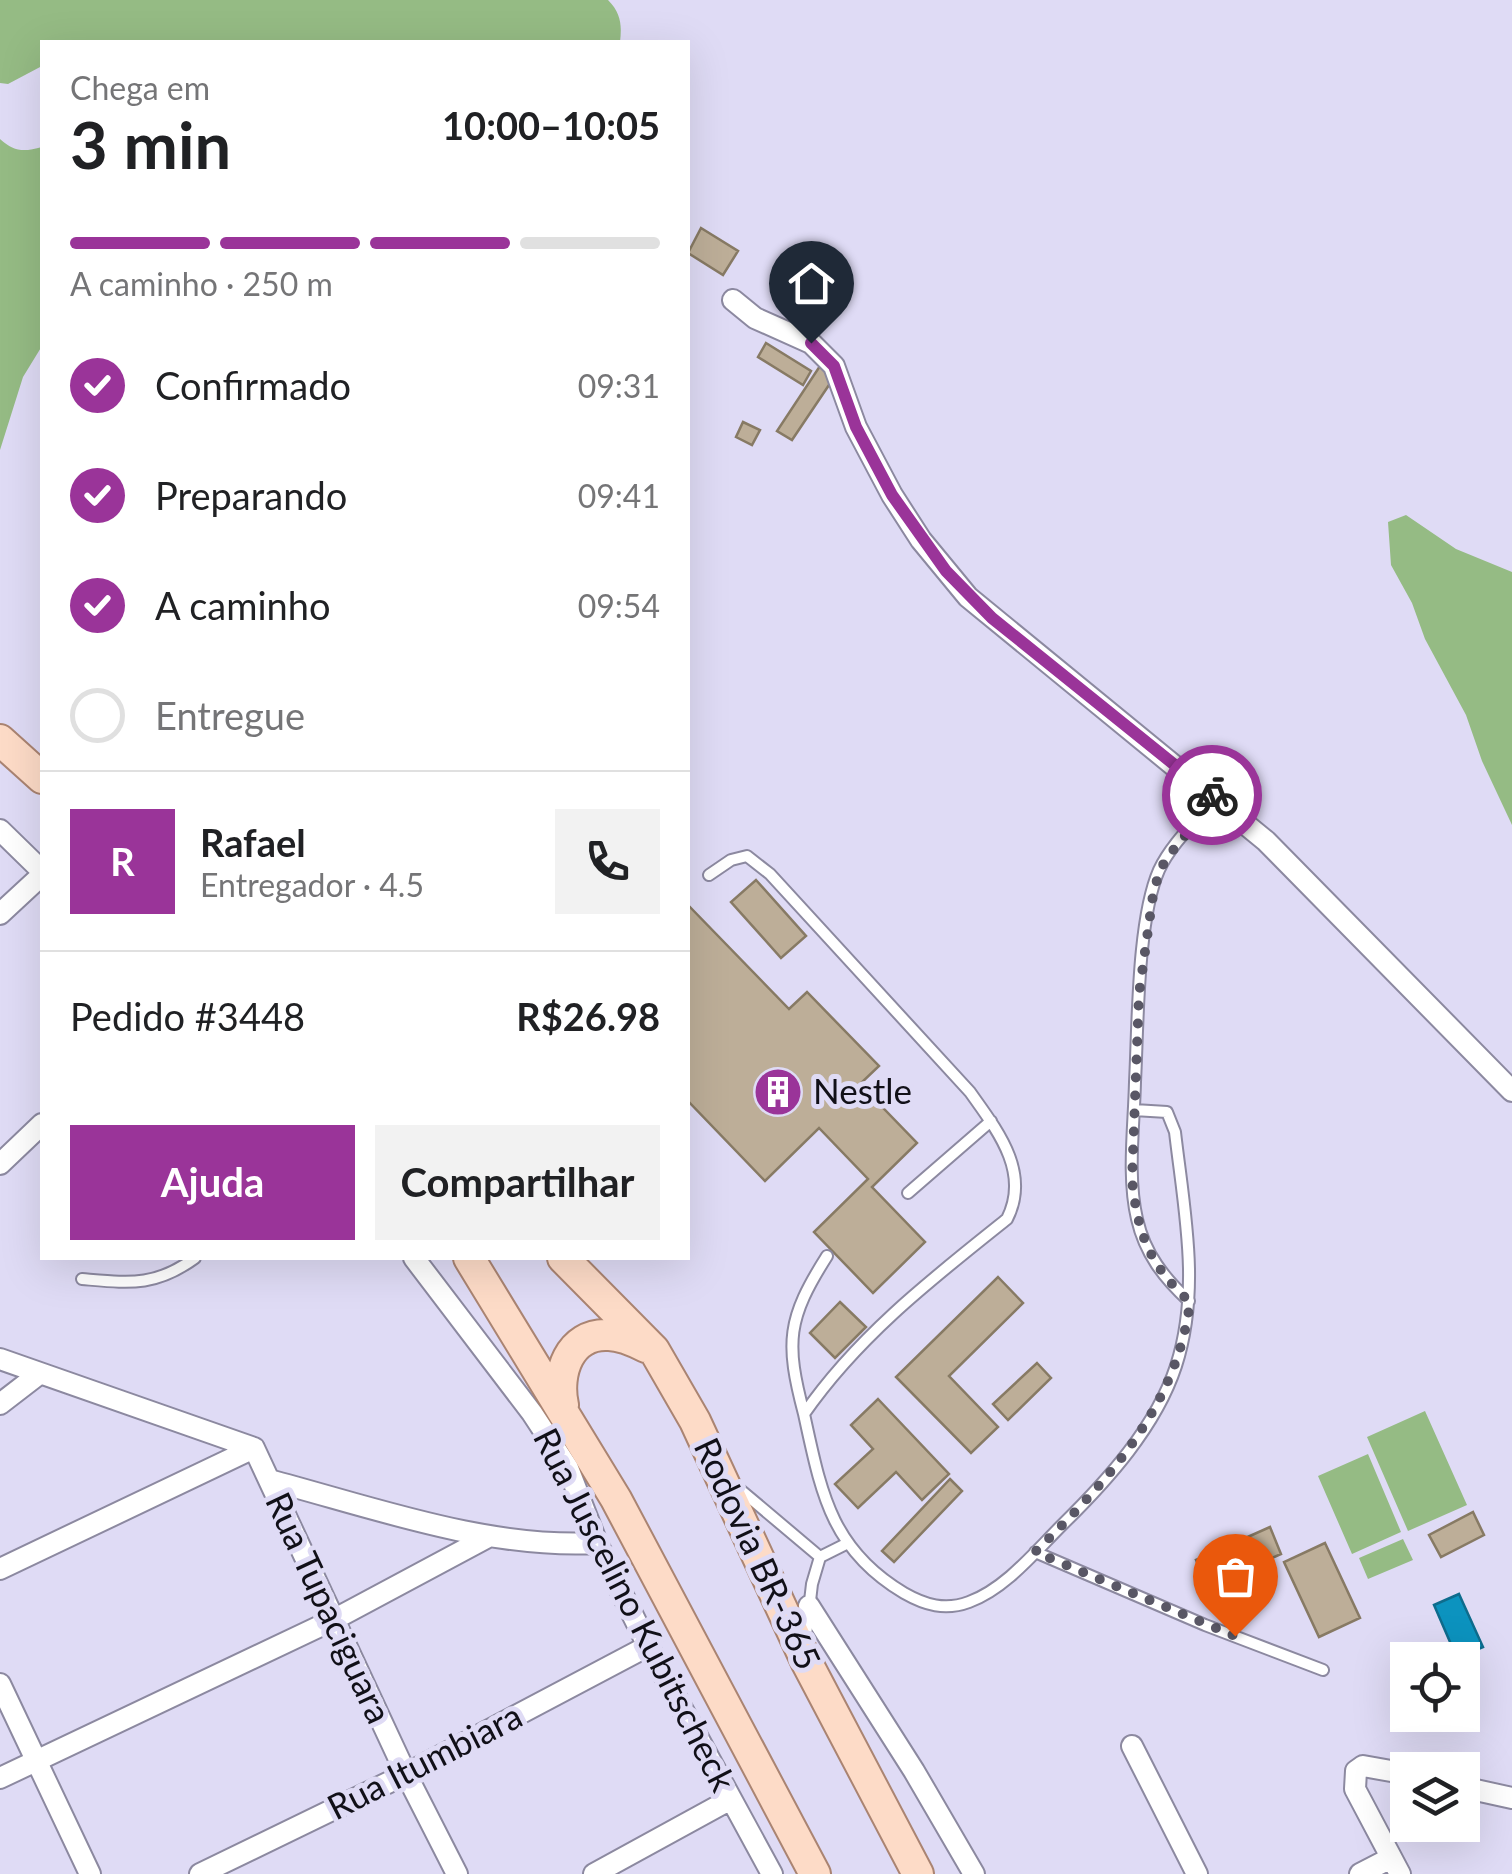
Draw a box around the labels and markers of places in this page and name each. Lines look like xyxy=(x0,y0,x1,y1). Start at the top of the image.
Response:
pin xyxy=(769,241,854,344)
building icon: Nestle xyxy=(752,1066,804,1118)
place label: Nestle xyxy=(813,1069,912,1111)
pin xyxy=(1193,1534,1278,1637)

